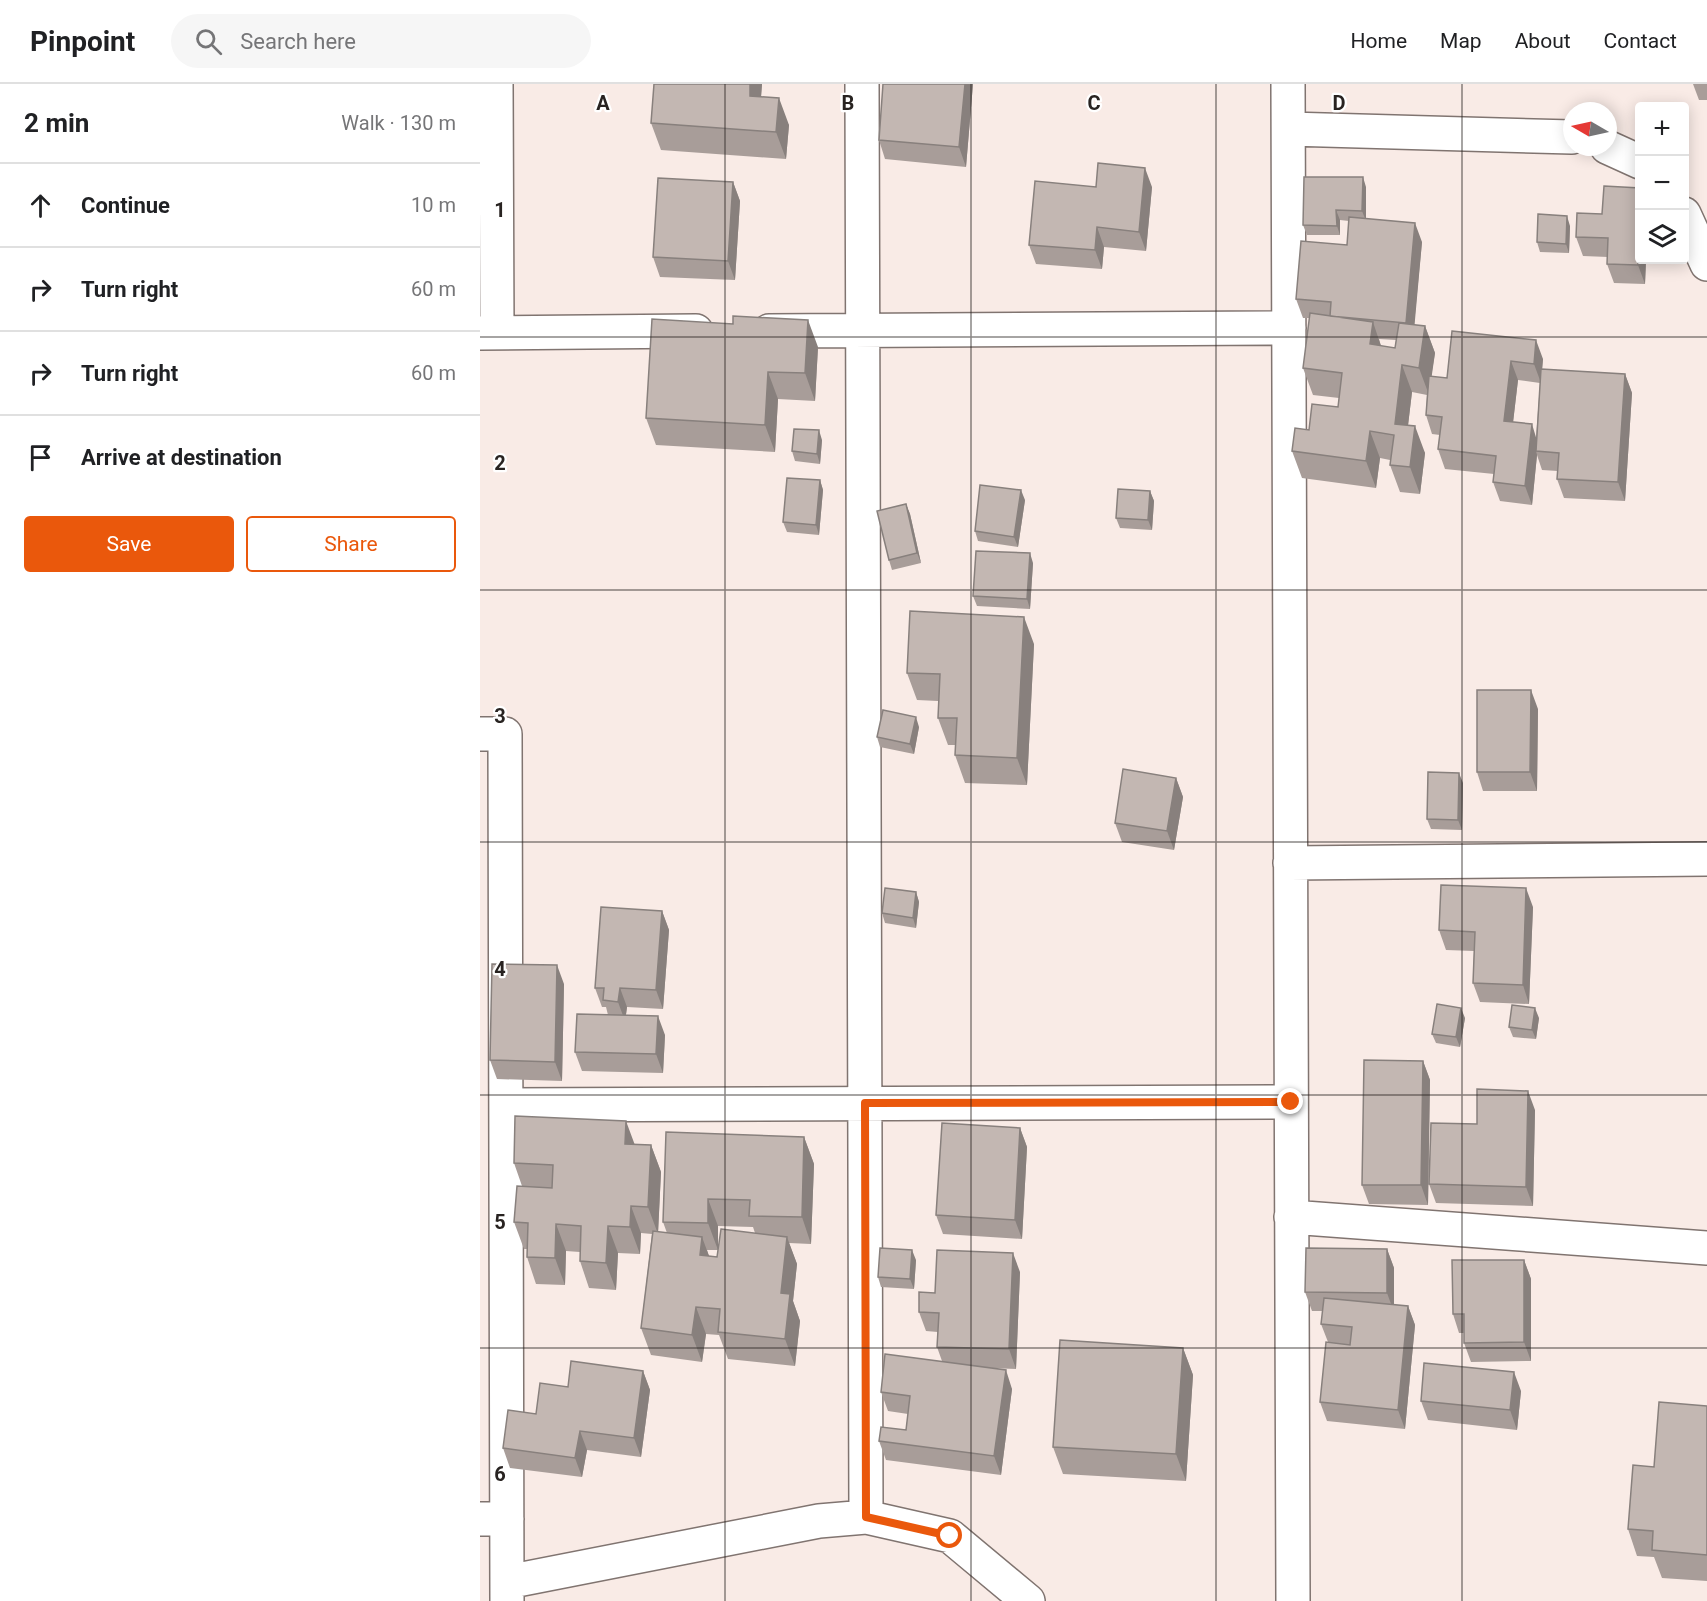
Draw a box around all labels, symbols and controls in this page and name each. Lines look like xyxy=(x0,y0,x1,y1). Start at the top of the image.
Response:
search box xyxy=(171,14,591,68)
text: Pinpoint xyxy=(30,25,135,58)
icon: search xyxy=(192,25,225,58)
text: Search here xyxy=(240,29,356,54)
text: Home xyxy=(1351,29,1407,53)
text: Map xyxy=(1440,29,1482,53)
text: About xyxy=(1515,29,1571,53)
text: Contact xyxy=(1604,29,1677,53)
text: A xyxy=(596,91,610,115)
text: B xyxy=(842,91,854,115)
text: C xyxy=(1087,91,1101,115)
text: D xyxy=(1333,91,1346,115)
north arrow xyxy=(1563,102,1617,156)
map controls xyxy=(1635,102,1689,264)
button: + xyxy=(1635,102,1689,156)
text: 2 min xyxy=(24,108,89,138)
text: Walk · 130 m xyxy=(341,111,456,135)
button: − xyxy=(1635,156,1689,210)
icon: ahead xyxy=(24,189,57,222)
text: Continue xyxy=(81,193,170,218)
text: 10 m xyxy=(411,193,456,217)
text: 1 xyxy=(494,198,506,222)
button: layers xyxy=(1635,210,1689,264)
icon: right xyxy=(24,273,57,306)
text: Turn right xyxy=(81,277,178,302)
text: 60 m xyxy=(411,277,456,301)
icon: right xyxy=(24,357,57,390)
text: Turn right xyxy=(81,361,178,386)
text: 60 m xyxy=(411,361,456,385)
icon: arrive xyxy=(24,441,57,474)
text: Arrive at destination xyxy=(81,445,282,470)
text: 2 xyxy=(494,451,506,475)
button: Save xyxy=(24,516,234,572)
button: Share xyxy=(246,516,456,572)
text: 3 xyxy=(494,704,506,728)
text: 4 xyxy=(494,957,506,981)
route end xyxy=(1277,1088,1303,1114)
text: 5 xyxy=(494,1210,506,1234)
text: 6 xyxy=(494,1462,506,1486)
route start xyxy=(936,1522,962,1548)

